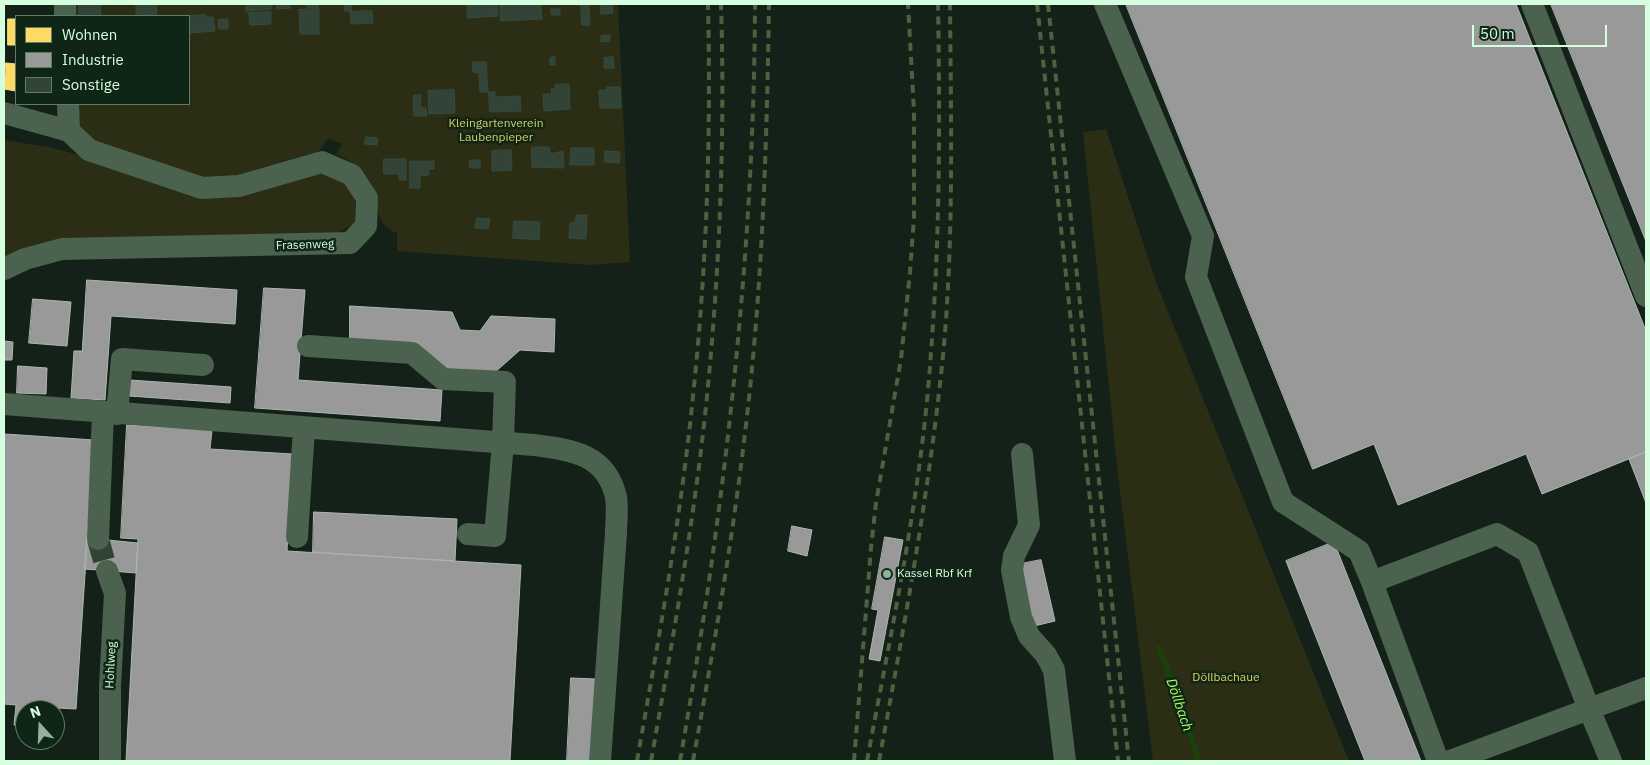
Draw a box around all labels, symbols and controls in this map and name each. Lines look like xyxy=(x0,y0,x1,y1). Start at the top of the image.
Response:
legend xyxy=(15,15,190,105)
scale bar xyxy=(1475,15,1610,47)
text: 50 m xyxy=(1480,24,1515,43)
text: Wohnen xyxy=(62,25,117,44)
text: Industrie xyxy=(62,50,124,69)
text: Sonstige xyxy=(62,75,120,94)
park label: Kleingartenverein Laubenpieper xyxy=(448,117,544,145)
street label: Frasenweg xyxy=(276,237,334,253)
place label: Kassel Rbf Krf xyxy=(897,567,972,581)
marker: Kassel Rbf Krf xyxy=(881,568,893,580)
street label: Hohlweg xyxy=(103,641,119,689)
park label: Döllbachaue xyxy=(1192,671,1260,685)
water label: Döllbach xyxy=(1162,676,1196,734)
north arrow xyxy=(15,700,65,750)
text: N xyxy=(27,702,43,722)

